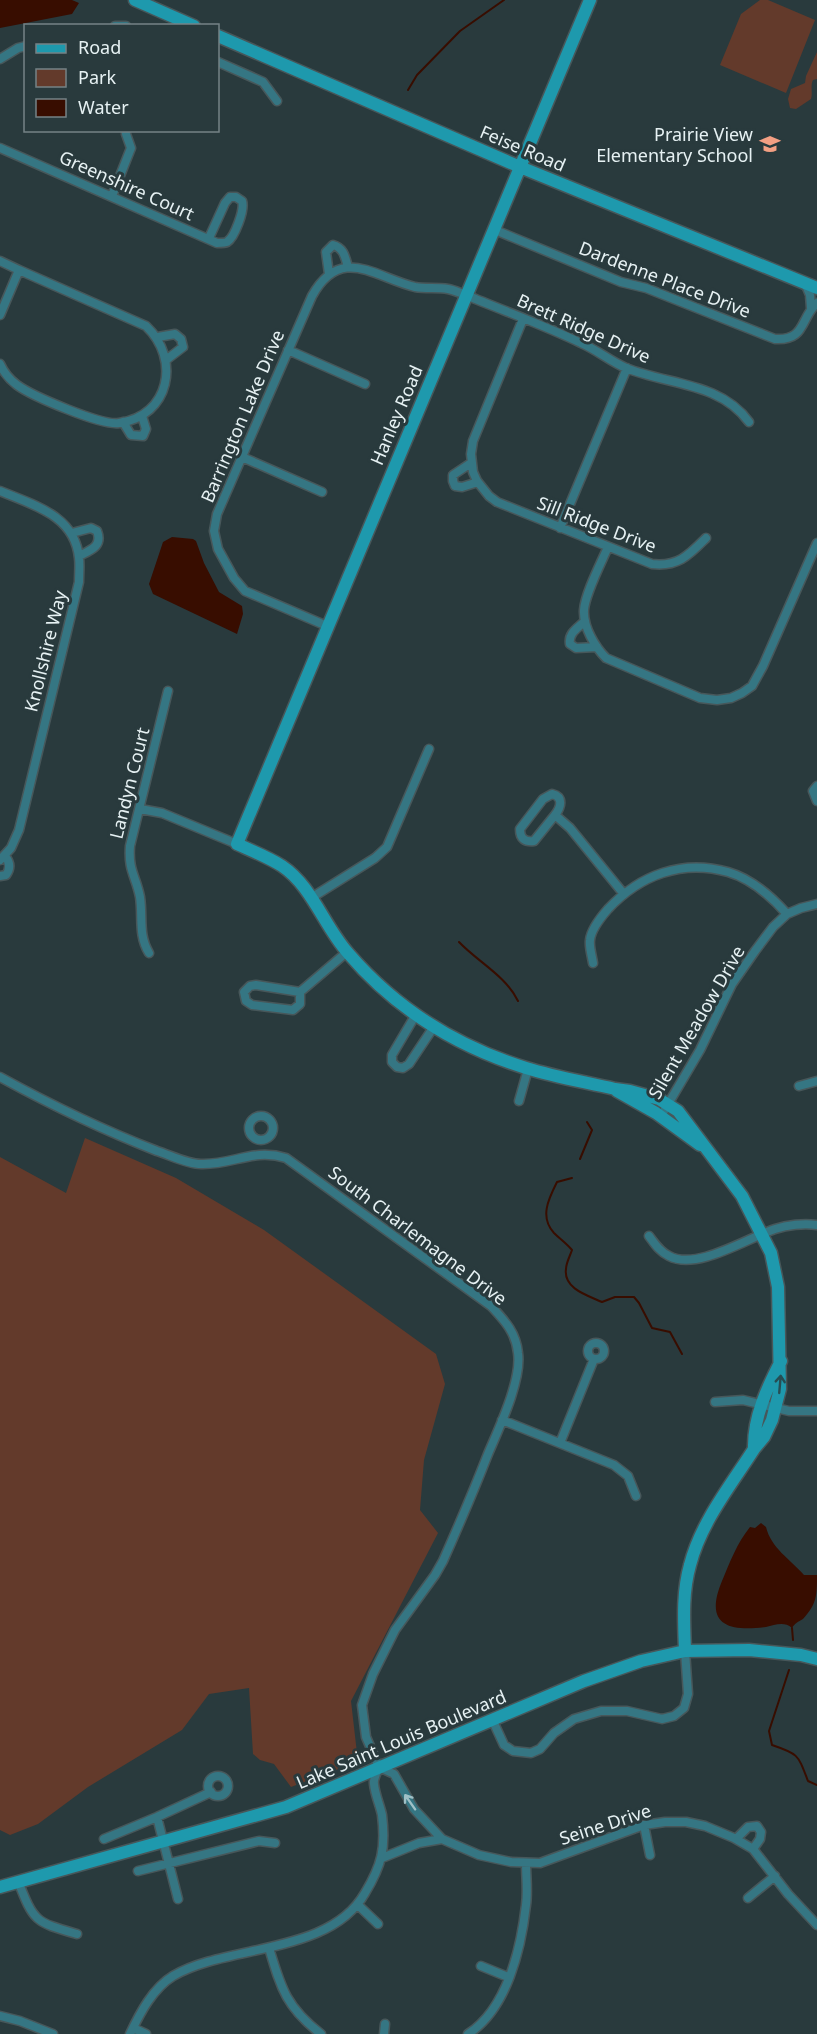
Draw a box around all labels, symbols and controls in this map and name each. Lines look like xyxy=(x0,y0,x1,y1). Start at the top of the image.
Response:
legend xyxy=(24,24,219,132)
text: Road xyxy=(78,35,121,59)
text: Park xyxy=(78,65,116,89)
text: Water xyxy=(78,95,129,119)
street label: Feise Road xyxy=(476,119,570,177)
place label: Prairie View Elementary School xyxy=(596,122,753,167)
school or university icon: Prairie View Elementary School xyxy=(758,132,782,156)
street label: Greenshire Court xyxy=(56,145,199,226)
street label: Dardenne Place Drive xyxy=(576,235,754,323)
street label: Brett Ridge Drive xyxy=(513,288,655,368)
street label: Barrington Lake Drive xyxy=(195,326,289,506)
street label: Hanley Road xyxy=(364,361,428,469)
street label: Sill Ridge Drive xyxy=(534,490,660,558)
street label: Knollshire Way xyxy=(18,587,72,714)
street label: Landyn Court xyxy=(104,724,155,841)
street label: Silent Meadow Drive xyxy=(642,941,750,1103)
street label: South Charlemagne Drive xyxy=(324,1160,512,1310)
one-way arrow xyxy=(774,1375,785,1395)
street label: Lake Saint Louis Boulevard xyxy=(292,1684,510,1794)
one-way arrow xyxy=(404,1794,416,1811)
street label: Seine Drive xyxy=(556,1798,654,1850)

